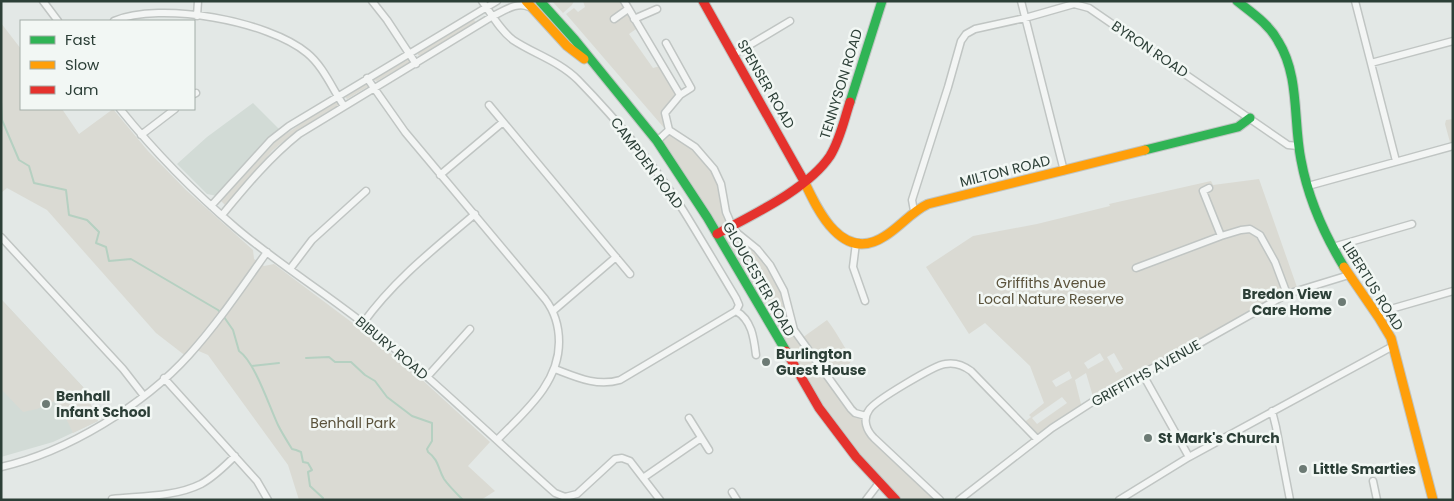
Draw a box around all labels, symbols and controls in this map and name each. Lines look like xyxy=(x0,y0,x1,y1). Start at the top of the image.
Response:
street label: BYRON ROAD xyxy=(1108,16,1192,82)
legend xyxy=(20,20,195,110)
street label: TENNYSON ROAD xyxy=(815,26,867,142)
text: Fast xyxy=(65,29,96,50)
street label: SPENSER ROAD xyxy=(732,36,800,132)
text: Slow xyxy=(65,54,100,75)
text: Jam xyxy=(65,79,99,100)
street label: CAMPDEN ROAD xyxy=(606,113,688,213)
street label: MILTON ROAD xyxy=(958,150,1052,192)
street label: GLOUCESTER ROAD xyxy=(718,218,800,340)
street label: LIBERTUS ROAD xyxy=(1338,238,1408,334)
park label: Griffiths Avenue Local Nature Reserve xyxy=(978,273,1124,309)
place label: Bredon View Care Home xyxy=(1242,284,1333,320)
marker: Bredon View Care Home xyxy=(1336,296,1348,308)
street label: BIBURY ROAD xyxy=(351,312,433,384)
street label: GRIFFITHS AVENUE xyxy=(1088,335,1204,411)
place label: Burlington Guest House xyxy=(776,344,867,380)
marker: Burlington Guest House xyxy=(760,356,772,368)
place label: Benhall Infant School xyxy=(56,386,151,422)
marker: Benhall Infant School xyxy=(40,398,52,410)
park label: Benhall Park xyxy=(310,413,396,433)
place label: St Mark's Church xyxy=(1158,428,1280,448)
marker: St Mark's Church xyxy=(1142,432,1154,444)
place label: Little Smarties xyxy=(1313,459,1416,479)
marker: Little Smarties xyxy=(1297,463,1309,475)

